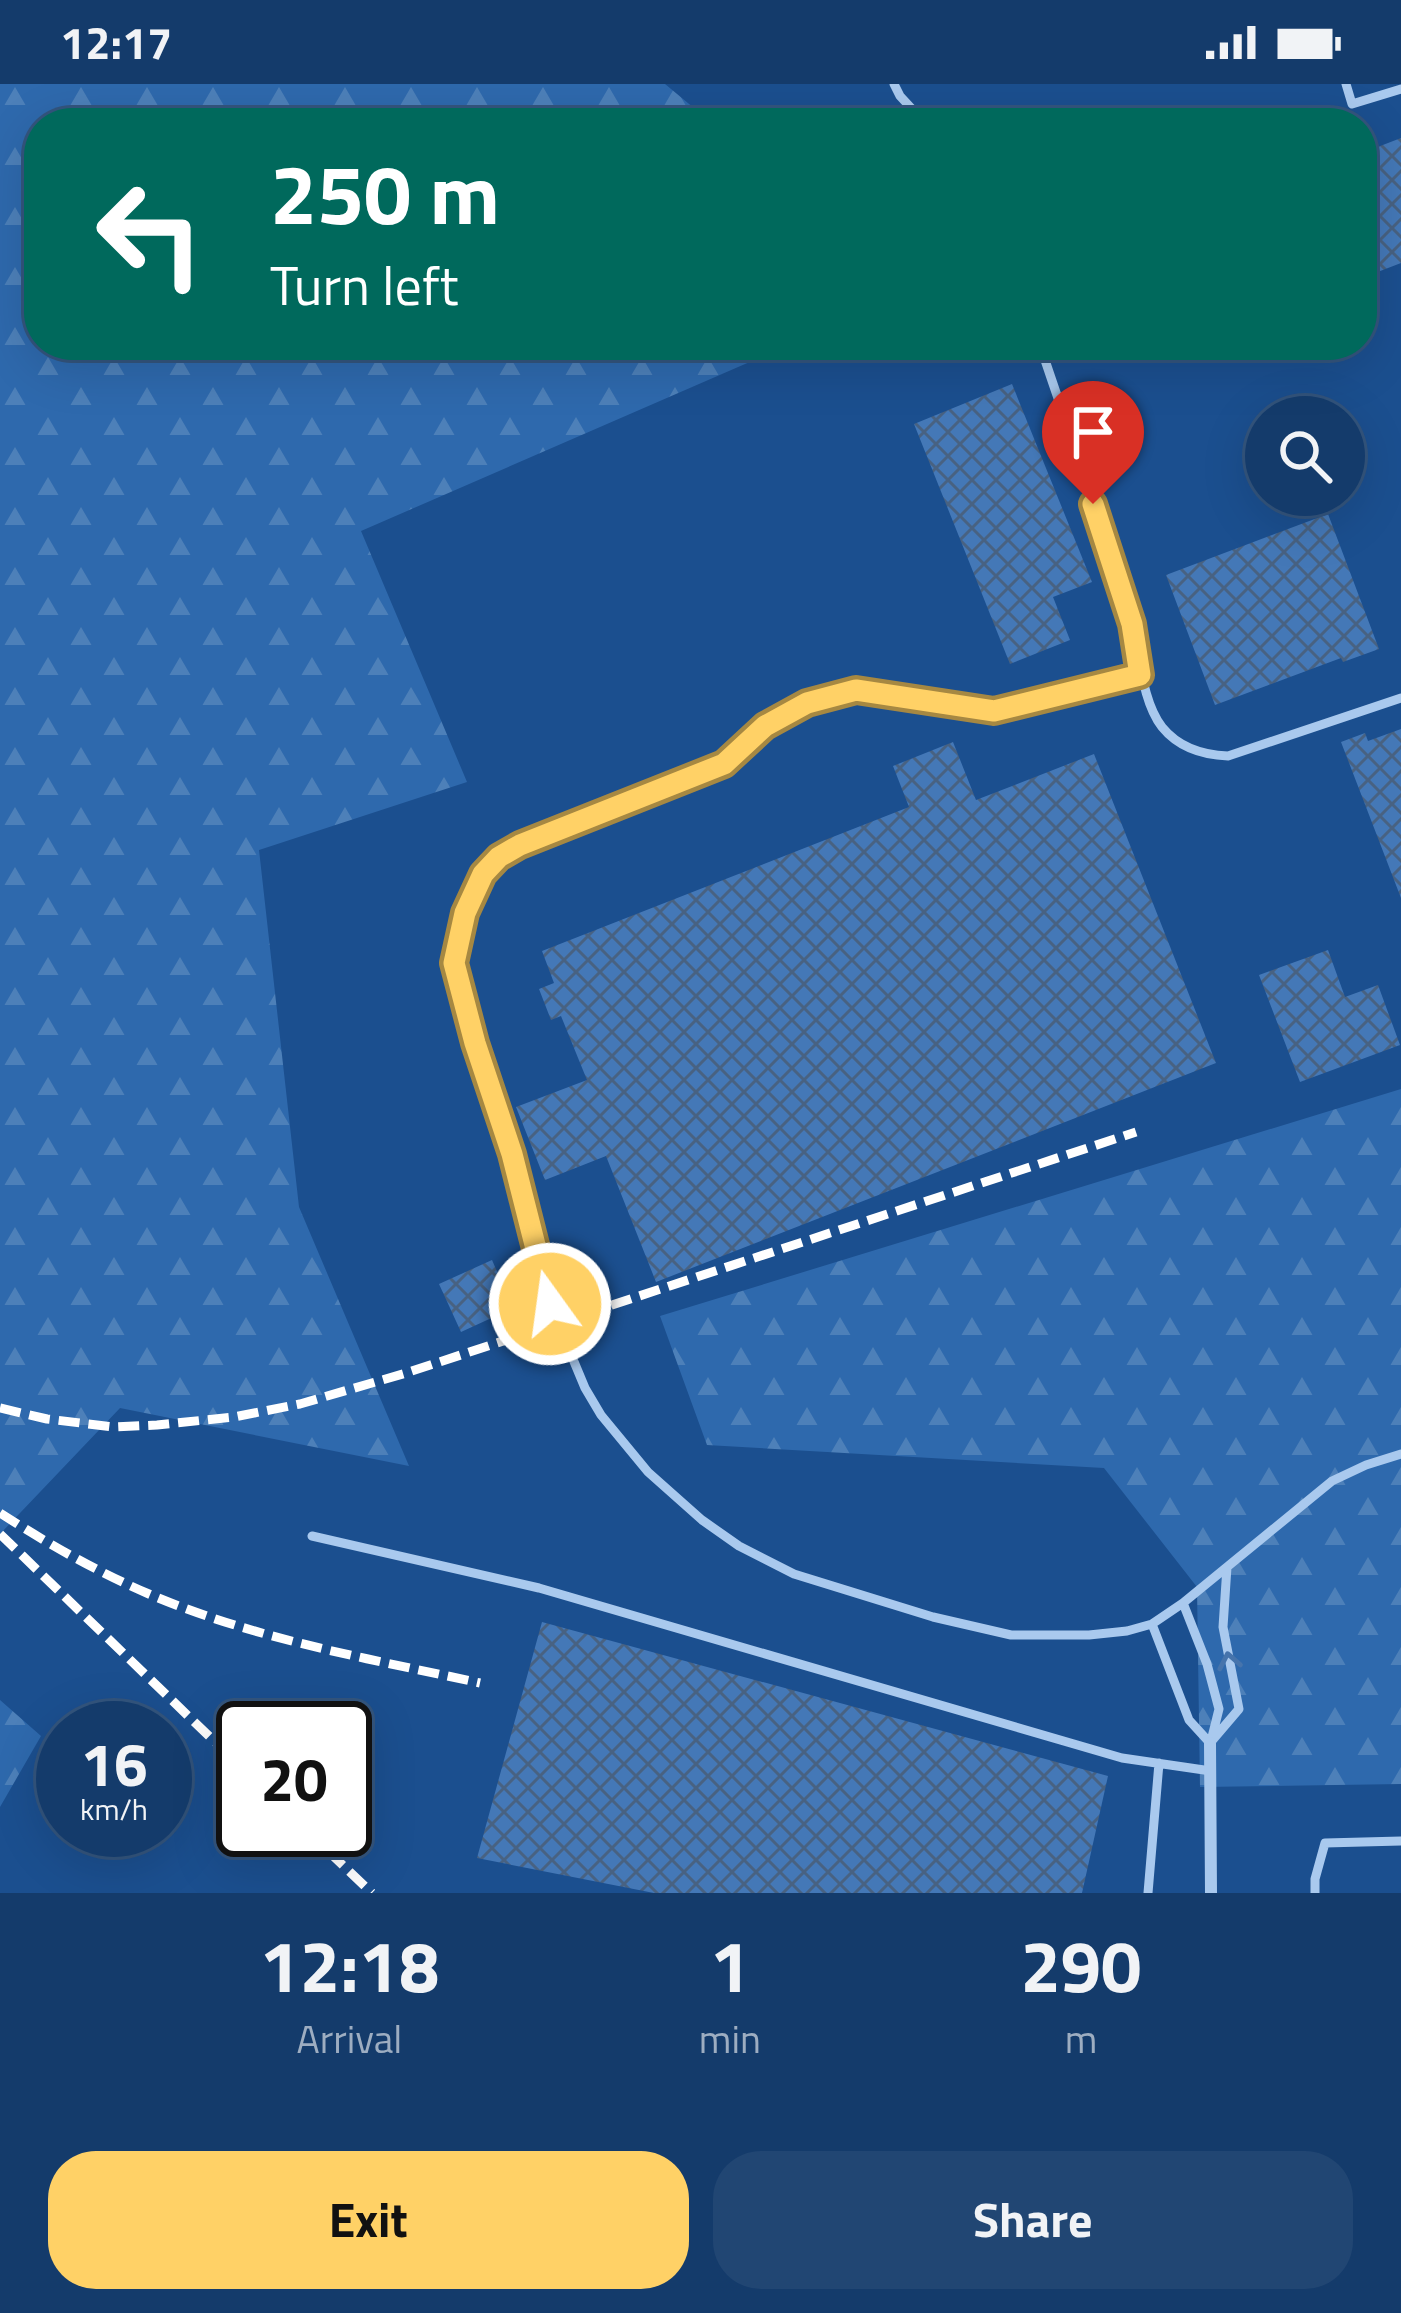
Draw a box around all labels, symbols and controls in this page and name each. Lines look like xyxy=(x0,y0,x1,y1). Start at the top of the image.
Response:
text: 12:17 xyxy=(60,8,172,76)
text: 250 m xyxy=(270,129,500,257)
icon: left xyxy=(72,156,228,312)
text: Turn left xyxy=(270,244,459,326)
pin xyxy=(1042,381,1144,504)
map controls xyxy=(1245,396,1365,516)
button: search xyxy=(1245,396,1365,516)
icon: arrive xyxy=(1060,399,1126,465)
position arrow xyxy=(487,1241,613,1367)
one-way arrow xyxy=(1217,1651,1243,1671)
speed limit sign: 20 xyxy=(216,1701,372,1857)
text: 16 xyxy=(80,1718,148,1809)
text: km/h xyxy=(80,1786,148,1832)
text: 12:18 xyxy=(260,1910,439,2020)
text: 1 xyxy=(710,1910,750,2020)
text: 290 xyxy=(1020,1910,1141,2020)
text: Arrival xyxy=(297,2009,402,2068)
text: min xyxy=(699,2009,761,2068)
text: m xyxy=(1065,2009,1097,2068)
button: Exit xyxy=(48,2151,689,2289)
button: Share xyxy=(713,2151,1353,2289)

